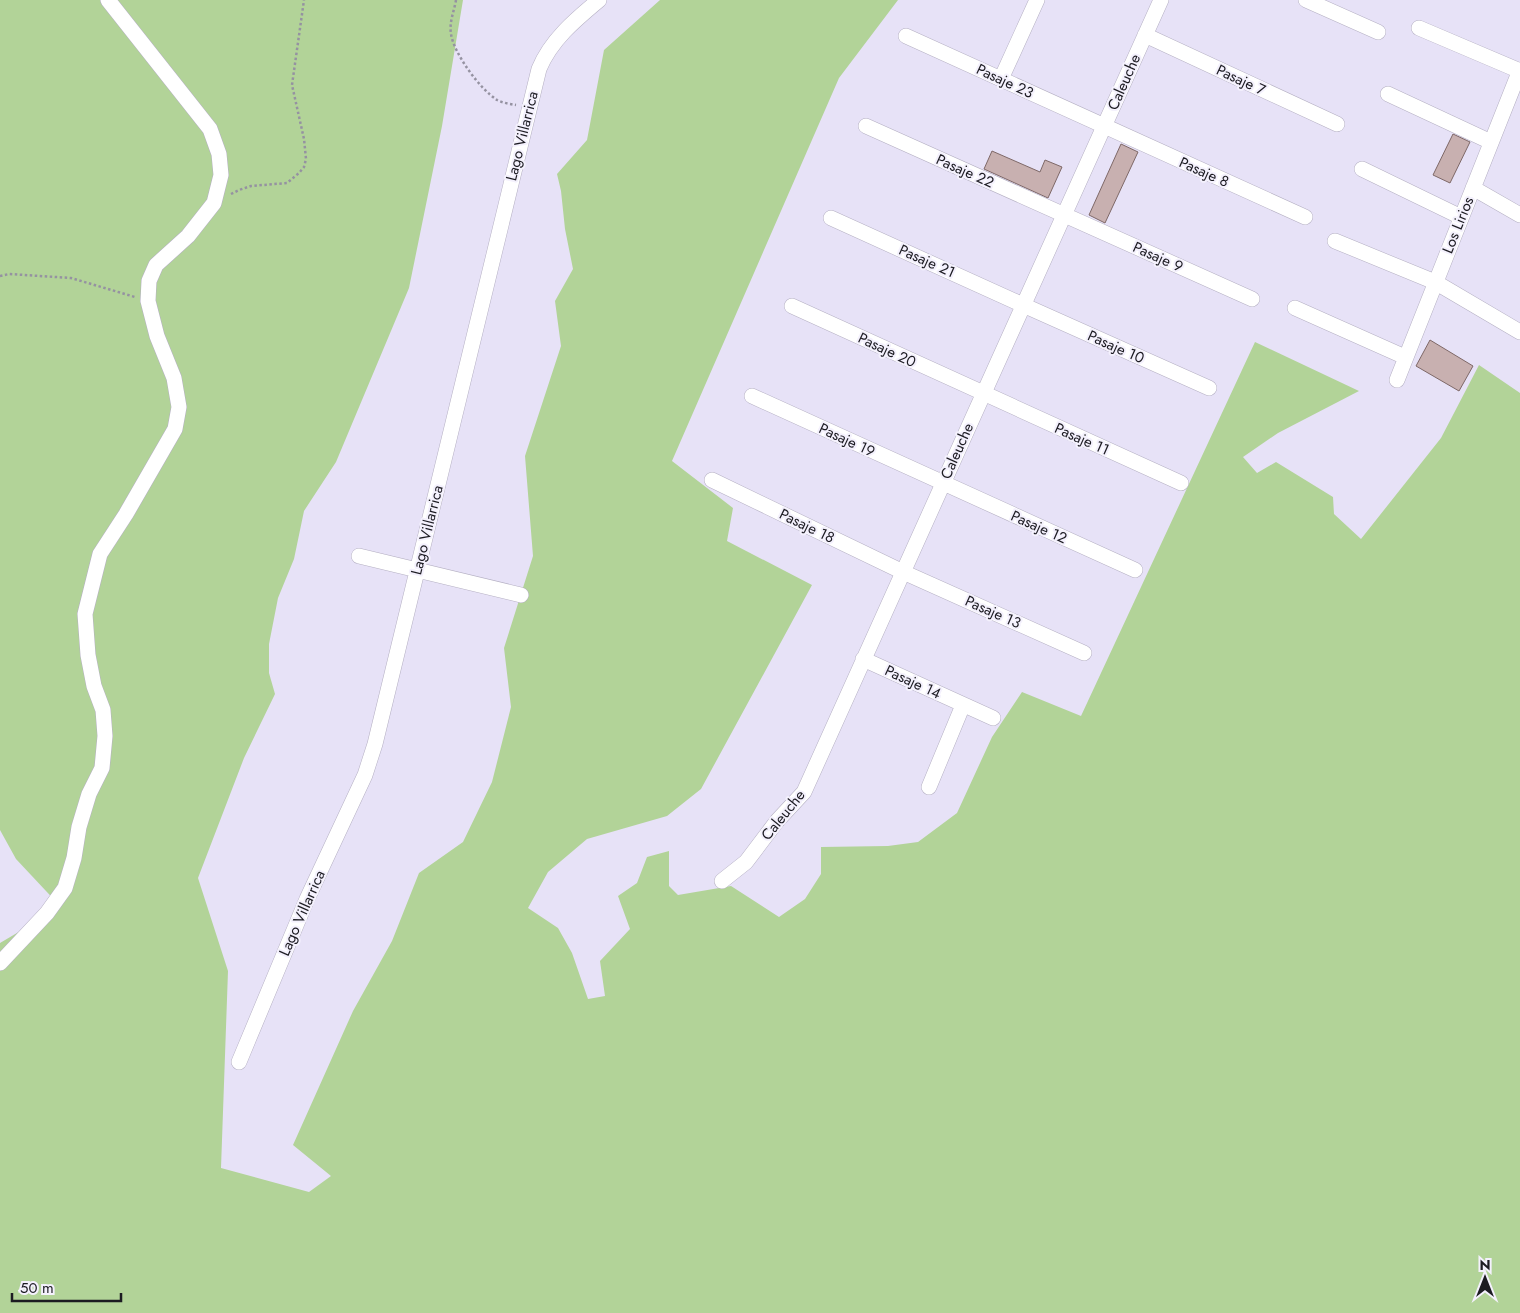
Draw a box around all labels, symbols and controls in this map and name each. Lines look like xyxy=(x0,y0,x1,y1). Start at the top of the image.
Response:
street label: Caleuche xyxy=(1102,50,1146,114)
street label: Pasaje 23 xyxy=(973,58,1037,104)
street label: Pasaje 7 xyxy=(1213,59,1269,101)
street label: Lago Villarrica xyxy=(500,89,544,183)
street label: Pasaje 22 xyxy=(933,148,997,194)
street label: Pasaje 8 xyxy=(1176,151,1232,193)
street label: Los Lirios xyxy=(1437,193,1479,257)
street label: Pasaje 9 xyxy=(1129,236,1187,278)
street label: Pasaje 21 xyxy=(895,239,959,283)
street label: Pasaje 10 xyxy=(1084,325,1148,369)
street label: Pasaje 20 xyxy=(854,327,920,373)
street label: Pasaje 19 xyxy=(815,417,879,463)
street label: Pasaje 11 xyxy=(1051,417,1113,461)
street label: Caleuche xyxy=(935,419,979,483)
street label: Lago Villarrica xyxy=(405,483,449,577)
street label: Pasaje 18 xyxy=(776,503,838,549)
street label: Pasaje 12 xyxy=(1007,505,1071,549)
street label: Pasaje 13 xyxy=(961,590,1025,634)
street label: Pasaje 14 xyxy=(881,659,945,705)
street label: Caleuche xyxy=(756,785,810,845)
street label: Lago Villarrica xyxy=(273,867,331,959)
north arrow xyxy=(1460,1253,1510,1303)
text: N xyxy=(1479,1255,1491,1275)
scale bar xyxy=(12,1270,121,1302)
text: 50 m xyxy=(20,1277,54,1299)

